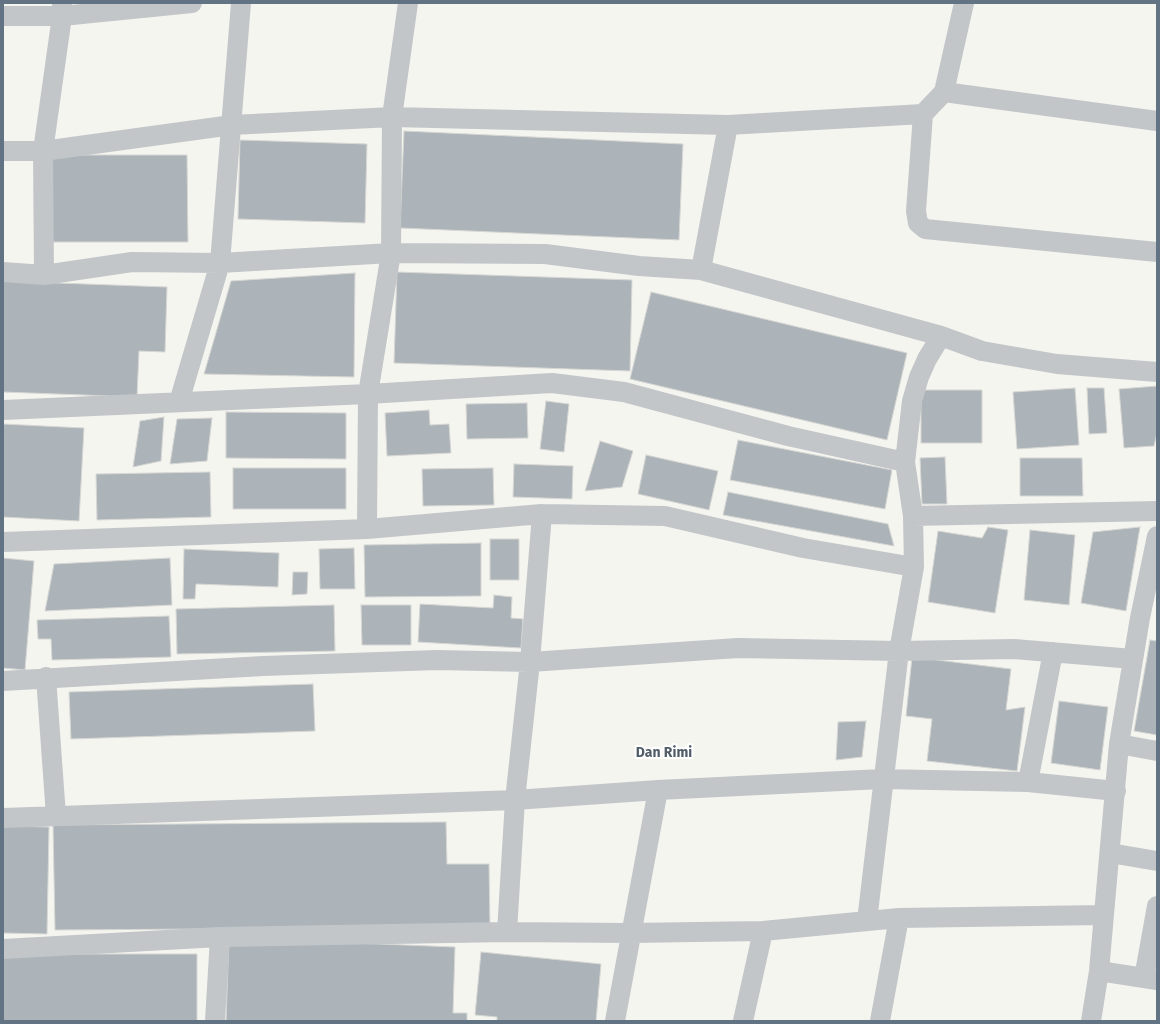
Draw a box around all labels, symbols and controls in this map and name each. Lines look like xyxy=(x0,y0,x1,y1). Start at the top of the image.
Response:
district label: Dan Rimi xyxy=(636,745,692,761)

